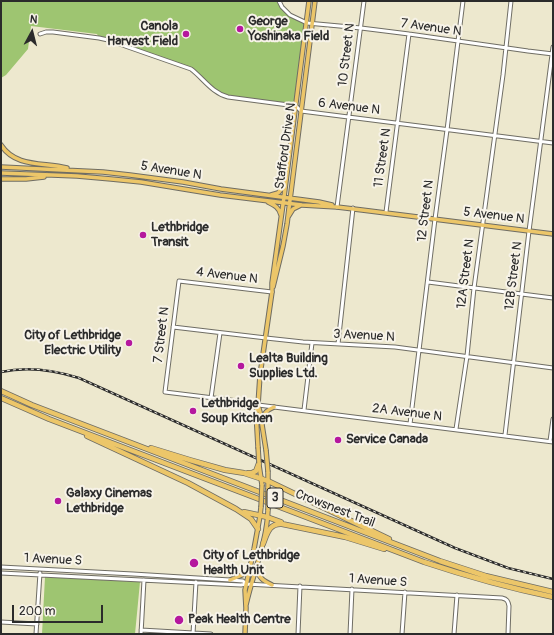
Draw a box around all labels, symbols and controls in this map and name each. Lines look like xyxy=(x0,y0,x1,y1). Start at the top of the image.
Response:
north arrow xyxy=(12,12,52,52)
text: N xyxy=(29,13,38,26)
place label: George Yoshinaka Field xyxy=(248,14,329,45)
street label: 7 Avenue N xyxy=(400,16,462,40)
place label: Canola Harvest Field xyxy=(107,19,178,50)
street label: 10 Street N xyxy=(335,22,359,88)
marker: George Yoshinaka Field xyxy=(235,24,245,34)
marker: Canola Harvest Field xyxy=(181,29,191,39)
street label: 6 Avenue N xyxy=(317,95,381,119)
street label: Stafford Drive N xyxy=(272,102,300,190)
street label: 11 Street N xyxy=(371,127,395,189)
street label: 5 Avenue N xyxy=(139,158,203,184)
street label: 12 Street N xyxy=(414,179,438,243)
street label: 5 Avenue N xyxy=(463,205,525,227)
place label: Lethbridge Transit xyxy=(151,220,209,251)
marker: Lethbridge Transit xyxy=(138,230,148,240)
street label: 12A Street N xyxy=(454,238,478,310)
street label: 12B Street N xyxy=(502,241,526,311)
street label: 4 Avenue N xyxy=(195,264,259,288)
street label: 7 Street N xyxy=(151,306,173,364)
street label: 3 Avenue N xyxy=(333,327,395,345)
place label: City of Lethbridge Electric Utility xyxy=(24,328,121,359)
marker: City of Lethbridge Electric Utility xyxy=(124,338,134,348)
place label: Lealta Building Supplies Ltd. xyxy=(249,351,328,382)
marker: Lealta Building Supplies Ltd. xyxy=(236,361,246,371)
place label: Lethbridge Soup Kitchen xyxy=(201,396,273,427)
street label: 2A Avenue N xyxy=(371,401,443,425)
marker: Lethbridge Soup Kitchen xyxy=(188,406,198,416)
place label: Service Canada xyxy=(346,432,428,448)
marker: Service Canada xyxy=(333,435,343,445)
place label: Galaxy Cinemas Lethbridge xyxy=(66,486,152,517)
street label: Crowsnest Trail xyxy=(293,487,377,531)
road number: 3 xyxy=(267,488,283,508)
marker: Galaxy Cinemas Lethbridge xyxy=(53,496,63,506)
place label: City of Lethbridge Health Unit xyxy=(203,548,300,579)
street label: 1 Avenue S xyxy=(23,551,83,569)
marker: City of Lethbridge Health Unit xyxy=(188,557,200,569)
street label: 1 Avenue S xyxy=(348,571,408,591)
scale bar xyxy=(14,597,105,623)
text: 200 m xyxy=(19,604,55,619)
place label: Peak Health Centre xyxy=(188,612,291,628)
marker: Peak Health Centre xyxy=(173,614,185,626)

